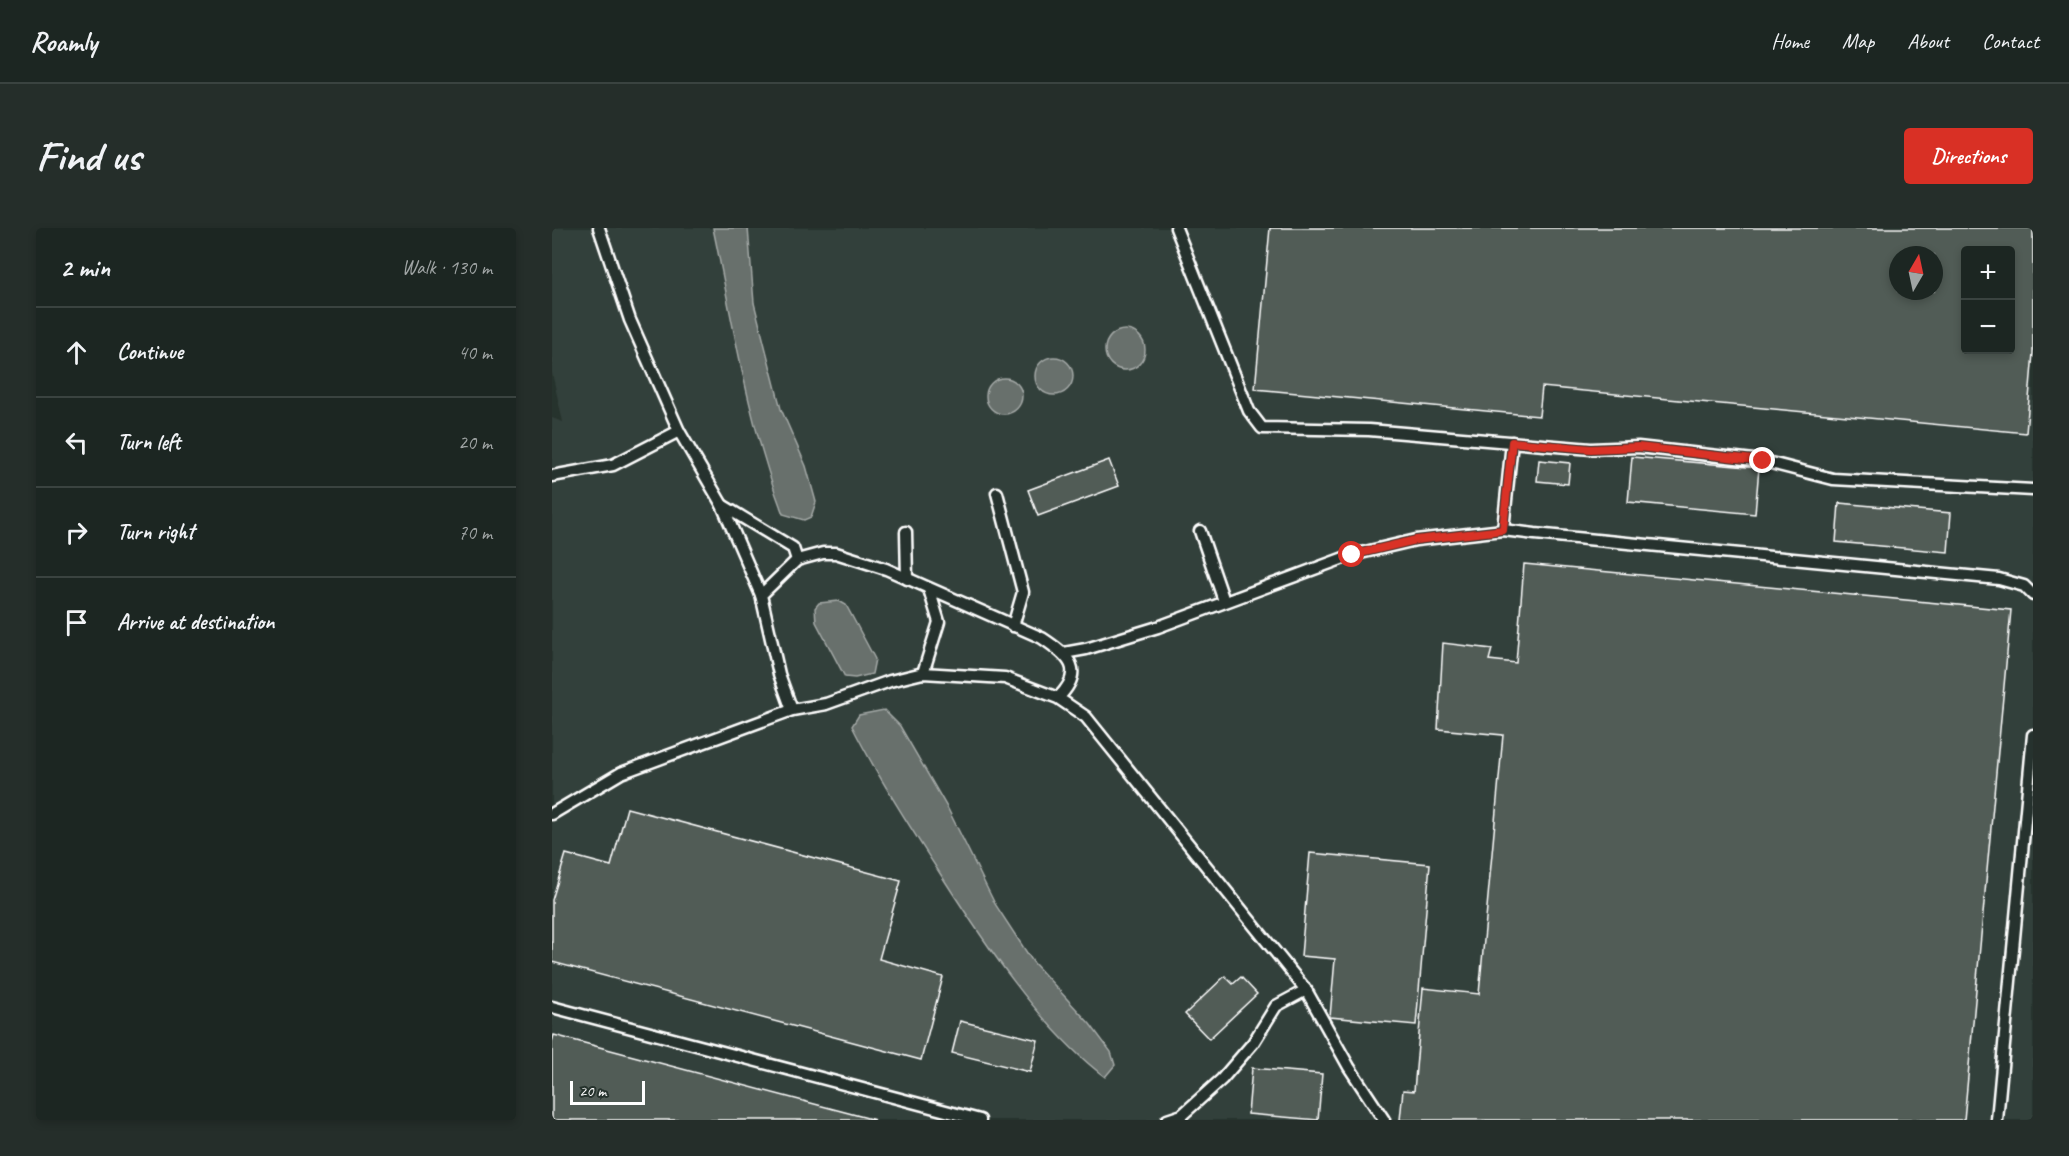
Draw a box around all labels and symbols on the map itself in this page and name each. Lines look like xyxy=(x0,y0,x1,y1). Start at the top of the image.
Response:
north arrow xyxy=(1889,246,1943,300)
route end xyxy=(1749,447,1775,473)
route start xyxy=(1338,541,1364,567)
scale bar xyxy=(570,1078,645,1106)

